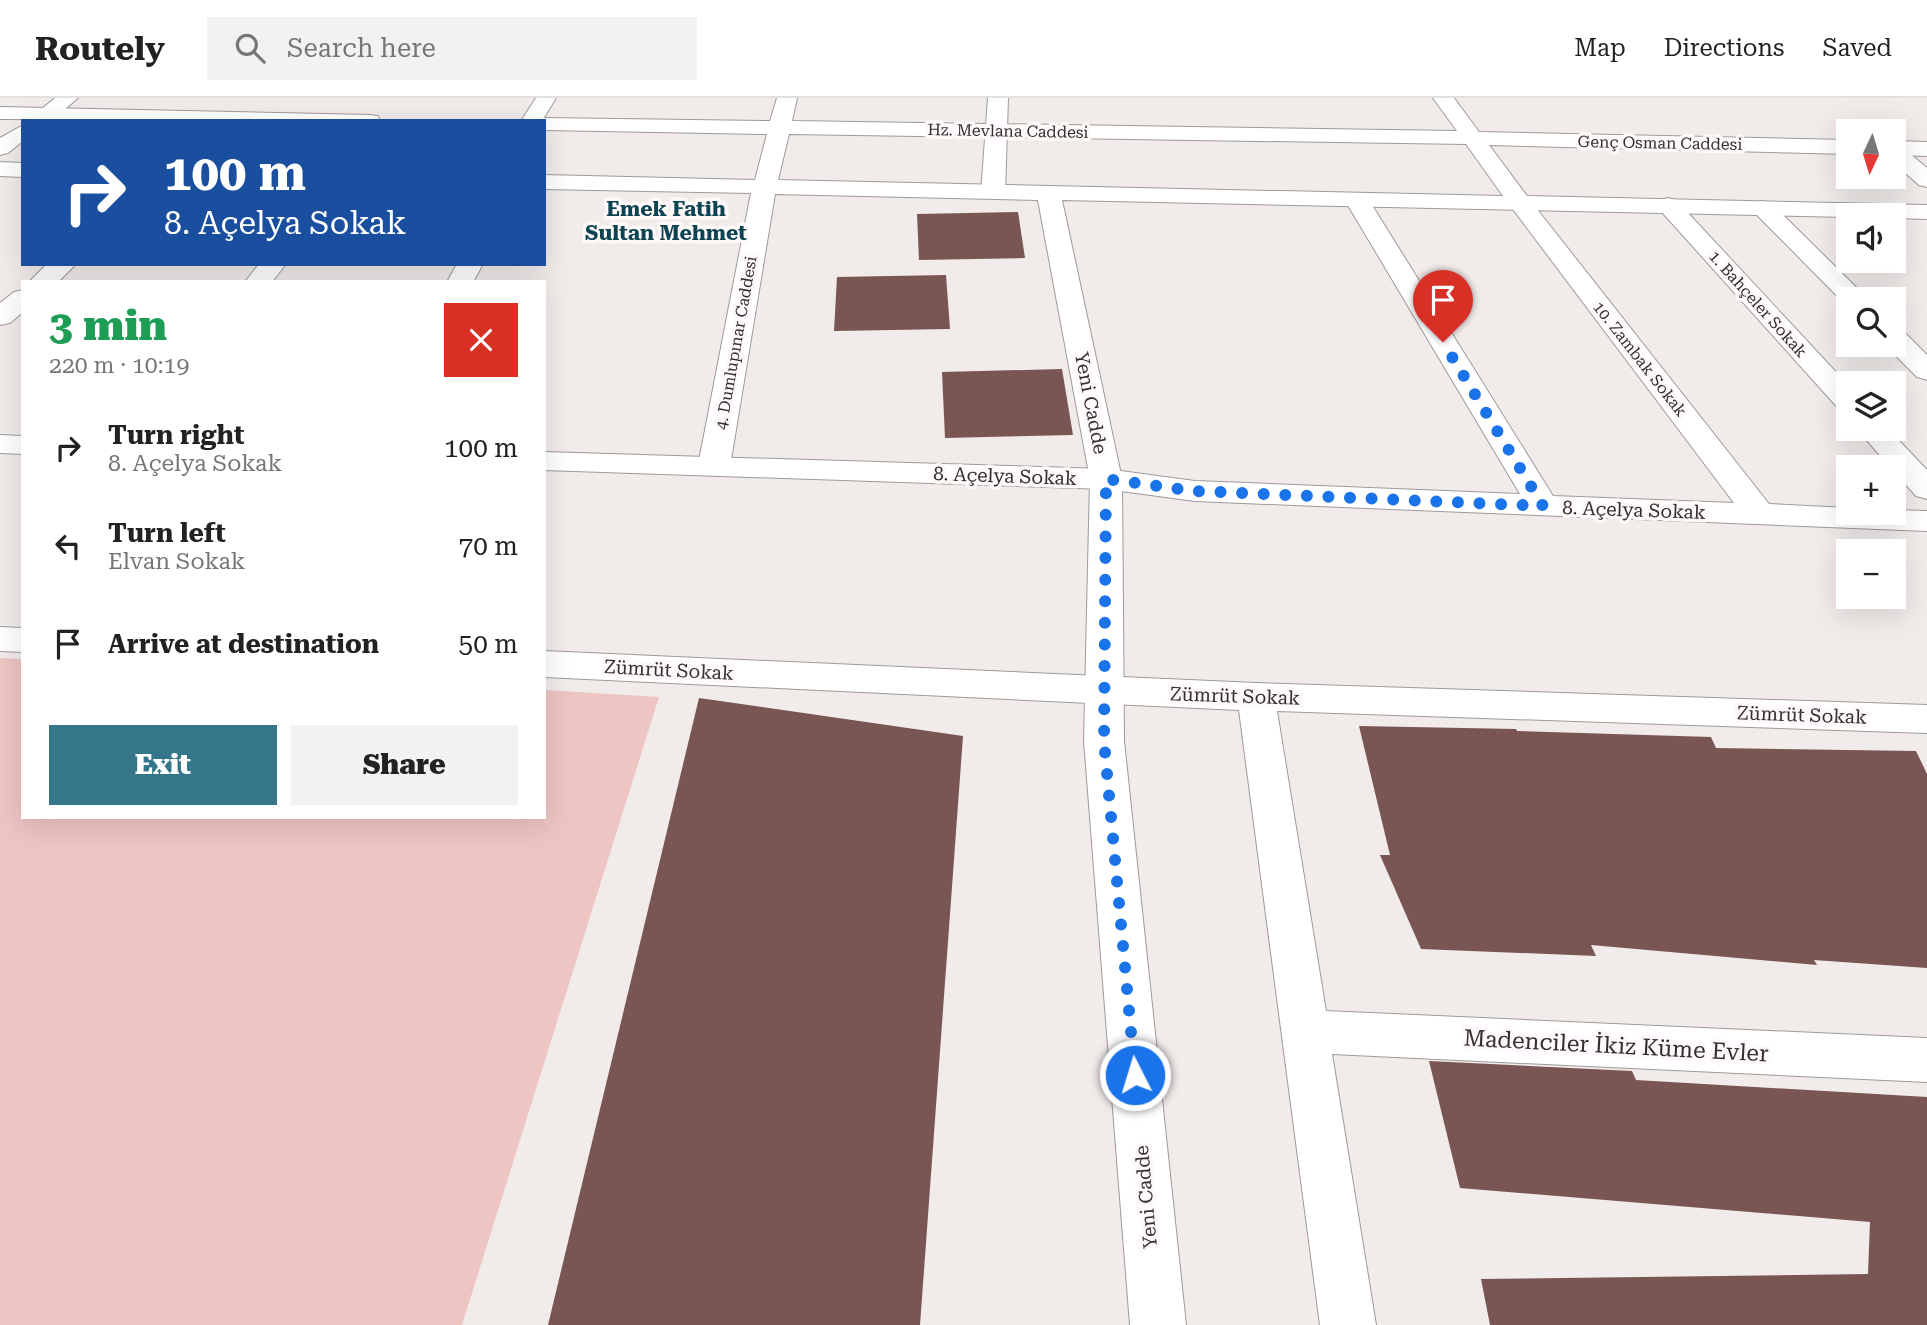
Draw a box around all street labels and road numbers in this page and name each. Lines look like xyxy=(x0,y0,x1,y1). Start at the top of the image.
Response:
street label: Hz. Mevlana Caddesi xyxy=(927,120,1089,142)
street label: Genç Osman Caddesi xyxy=(1577,132,1743,154)
street label: 1. Bahçeler Sokak xyxy=(1705,247,1811,361)
street label: 4. Dumlupınar Caddesi xyxy=(711,255,761,431)
street label: 10. Zambak Sokak xyxy=(1589,298,1691,420)
street label: Yeni Cadde xyxy=(1070,350,1112,456)
street label: 8. Açelya Sokak xyxy=(933,462,1077,490)
street label: 8. Açelya Sokak xyxy=(1562,496,1706,524)
street label: Zümrüt Sokak xyxy=(603,655,735,685)
street label: Zümrüt Sokak xyxy=(1170,682,1300,710)
street label: Zümrüt Sokak xyxy=(1737,701,1867,729)
street label: Madenciler İkiz Küme Evler xyxy=(1463,1025,1769,1067)
street label: Yeni Cadde xyxy=(1130,1144,1162,1250)

